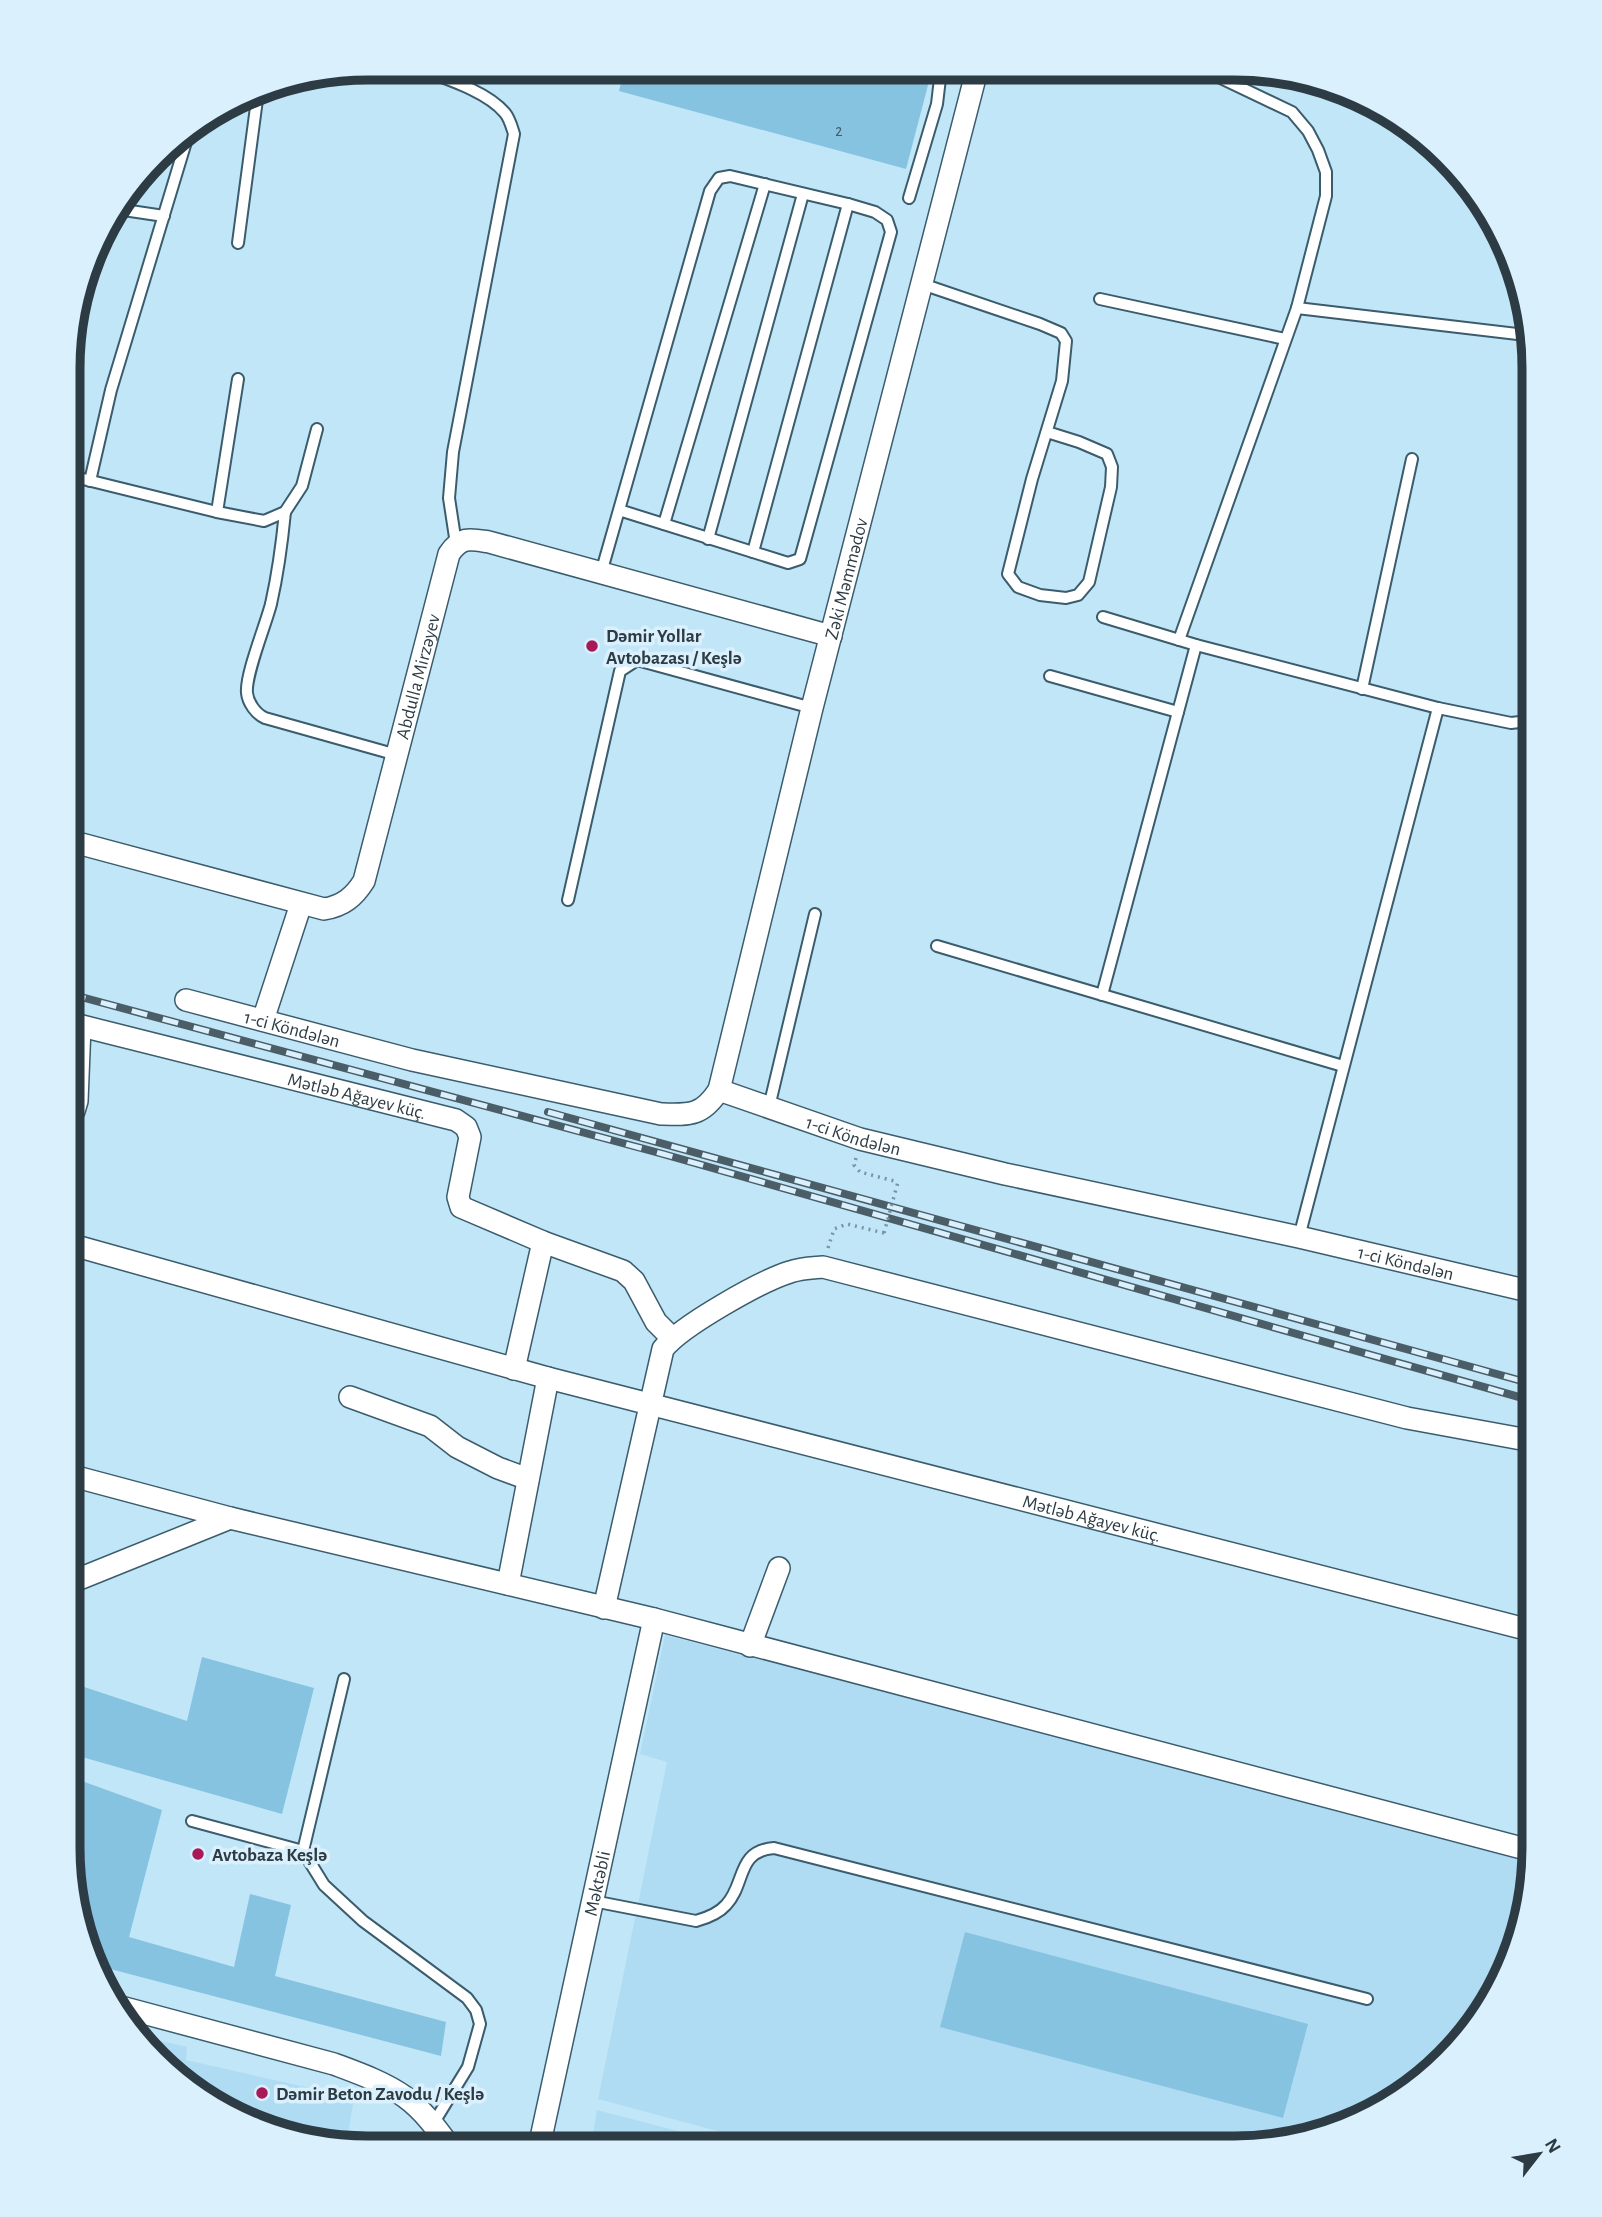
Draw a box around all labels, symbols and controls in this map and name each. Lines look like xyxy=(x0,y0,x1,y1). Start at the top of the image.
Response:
house number: 2 xyxy=(835,123,843,139)
street label: Zəki Məmmədov xyxy=(822,516,872,641)
street label: Abdulla Mirzəyev xyxy=(393,612,444,741)
place label: Dəmir Yollar Avtobazası / Keşlə xyxy=(606,627,742,668)
marker: Dəmir Yollar Avtobazası / Keşlə xyxy=(584,638,600,654)
street label: 1-ci Köndələn xyxy=(242,1008,342,1051)
street label: Mətləb Ağayev küç. xyxy=(286,1070,428,1123)
street label: 1-ci Köndələn xyxy=(803,1113,903,1160)
street label: 1-ci Köndələn xyxy=(1356,1243,1456,1284)
street label: Mətləb Ağayev küç. xyxy=(1021,1492,1163,1546)
marker: Avtobaza Keşlə xyxy=(190,1846,206,1862)
place label: Avtobaza Keşlə xyxy=(212,1846,327,1865)
street label: Məktəbli xyxy=(582,1849,614,1918)
marker: Dəmir Beton Zavodu / Keşlə xyxy=(254,2085,270,2101)
place label: Dəmir Beton Zavodu / Keşlə xyxy=(276,2085,484,2104)
north arrow xyxy=(1504,2119,1574,2189)
text: N xyxy=(1541,2135,1564,2157)

